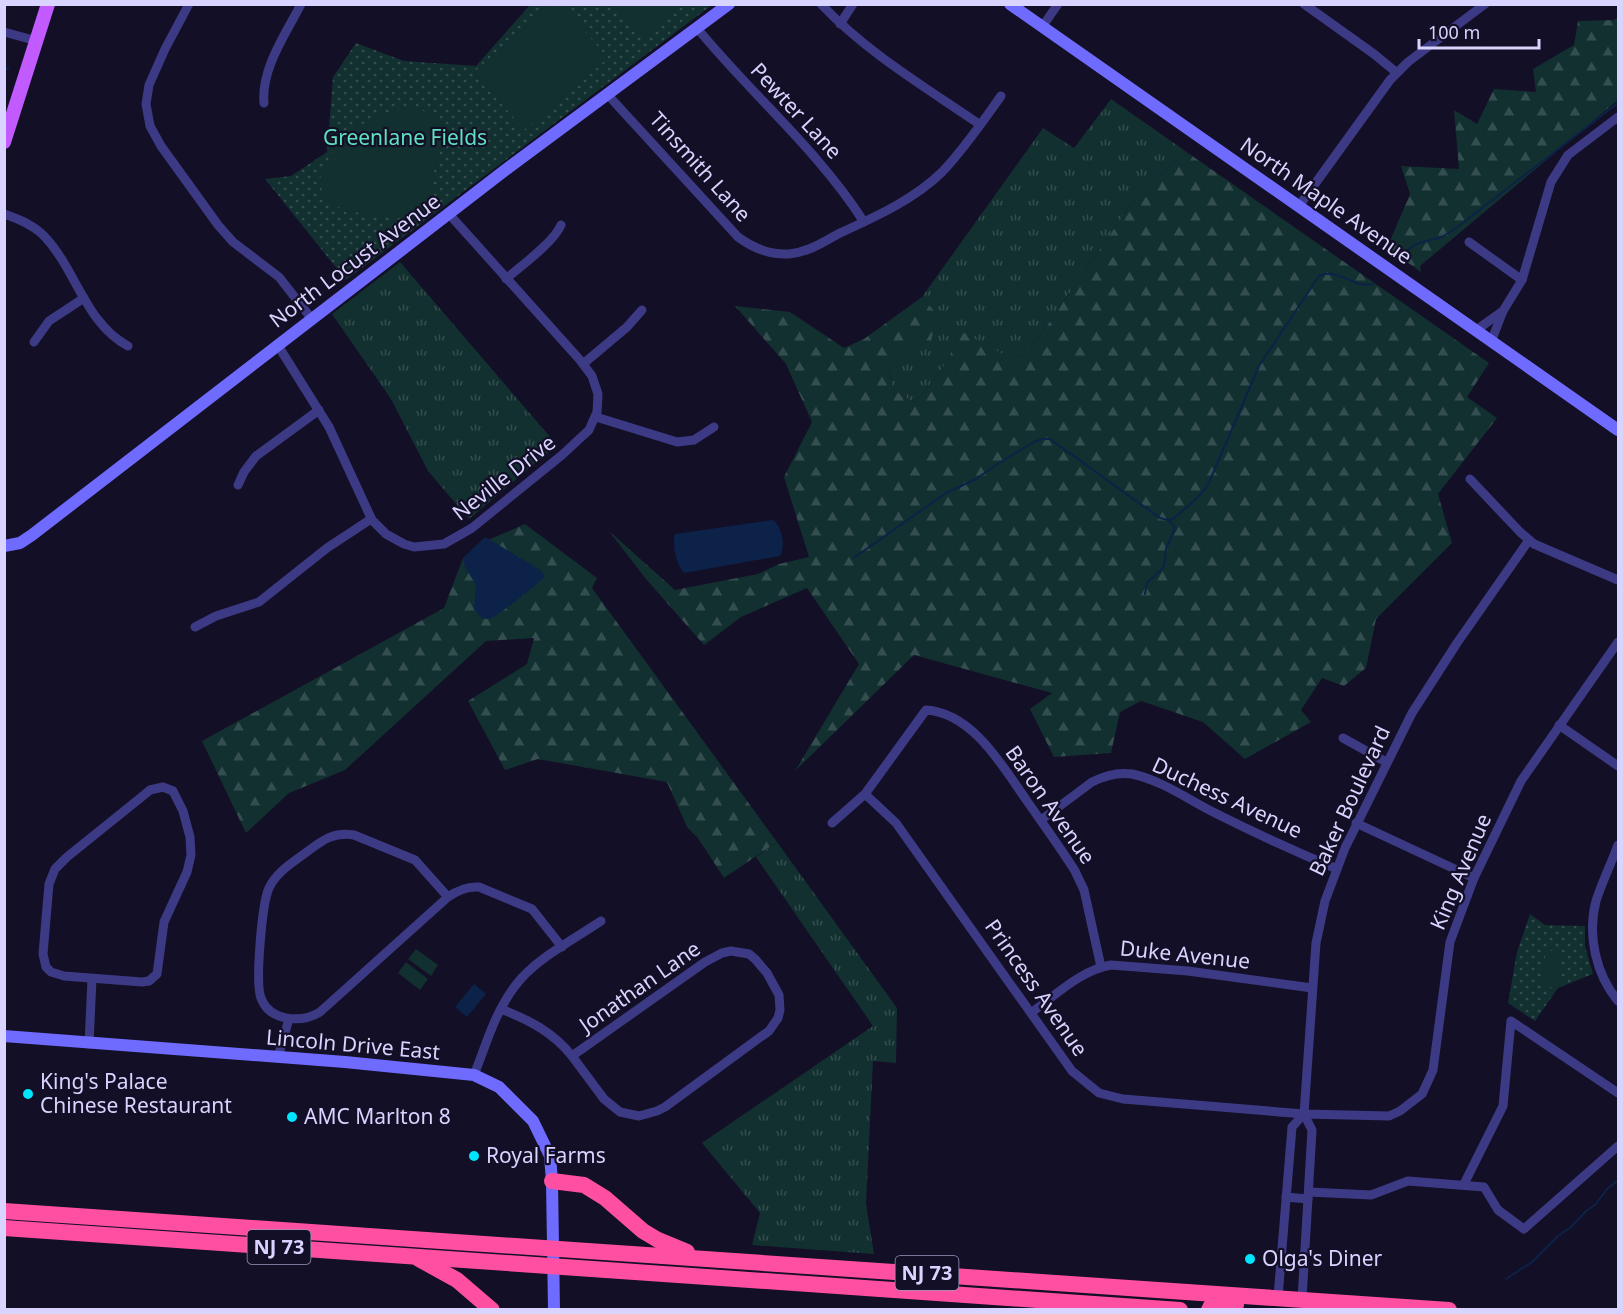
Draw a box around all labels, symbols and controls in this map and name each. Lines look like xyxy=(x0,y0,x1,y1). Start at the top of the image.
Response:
scale bar xyxy=(1419,12,1539,50)
text: 100 m xyxy=(1428,20,1480,44)
street label: Pewter Lane xyxy=(745,56,849,164)
street label: Tinsmith Lane xyxy=(644,105,758,227)
park label: Greenlane Fields xyxy=(323,123,487,151)
street label: North Maple Avenue xyxy=(1235,130,1418,270)
street label: North Locust Avenue xyxy=(263,187,445,334)
street label: Neville Drive xyxy=(446,428,561,526)
street label: Baker Boulevard xyxy=(1302,721,1396,880)
street label: Baron Avenue xyxy=(1000,740,1102,869)
street label: Duchess Avenue xyxy=(1148,750,1307,844)
street label: King Avenue xyxy=(1423,809,1497,934)
street label: Princess Avenue xyxy=(979,913,1094,1061)
street label: Duke Avenue xyxy=(1119,933,1251,975)
street label: Jonathan Lane xyxy=(572,934,705,1039)
street label: Lincoln Drive East xyxy=(265,1022,442,1066)
place label: King's Palace Chinese Restaurant xyxy=(40,1067,232,1119)
marker: King's Palace Chinese Restaurant xyxy=(21,1087,35,1101)
place label: AMC Marlton 8 xyxy=(304,1102,451,1130)
marker: AMC Marlton 8 xyxy=(285,1110,299,1124)
place label: Royal Farms xyxy=(486,1141,606,1169)
marker: Royal Farms xyxy=(467,1149,481,1163)
road number: NJ 73 xyxy=(248,1230,310,1264)
place label: Olga's Diner xyxy=(1262,1244,1382,1272)
marker: Olga's Diner xyxy=(1243,1252,1257,1266)
road number: NJ 73 xyxy=(896,1256,958,1290)

